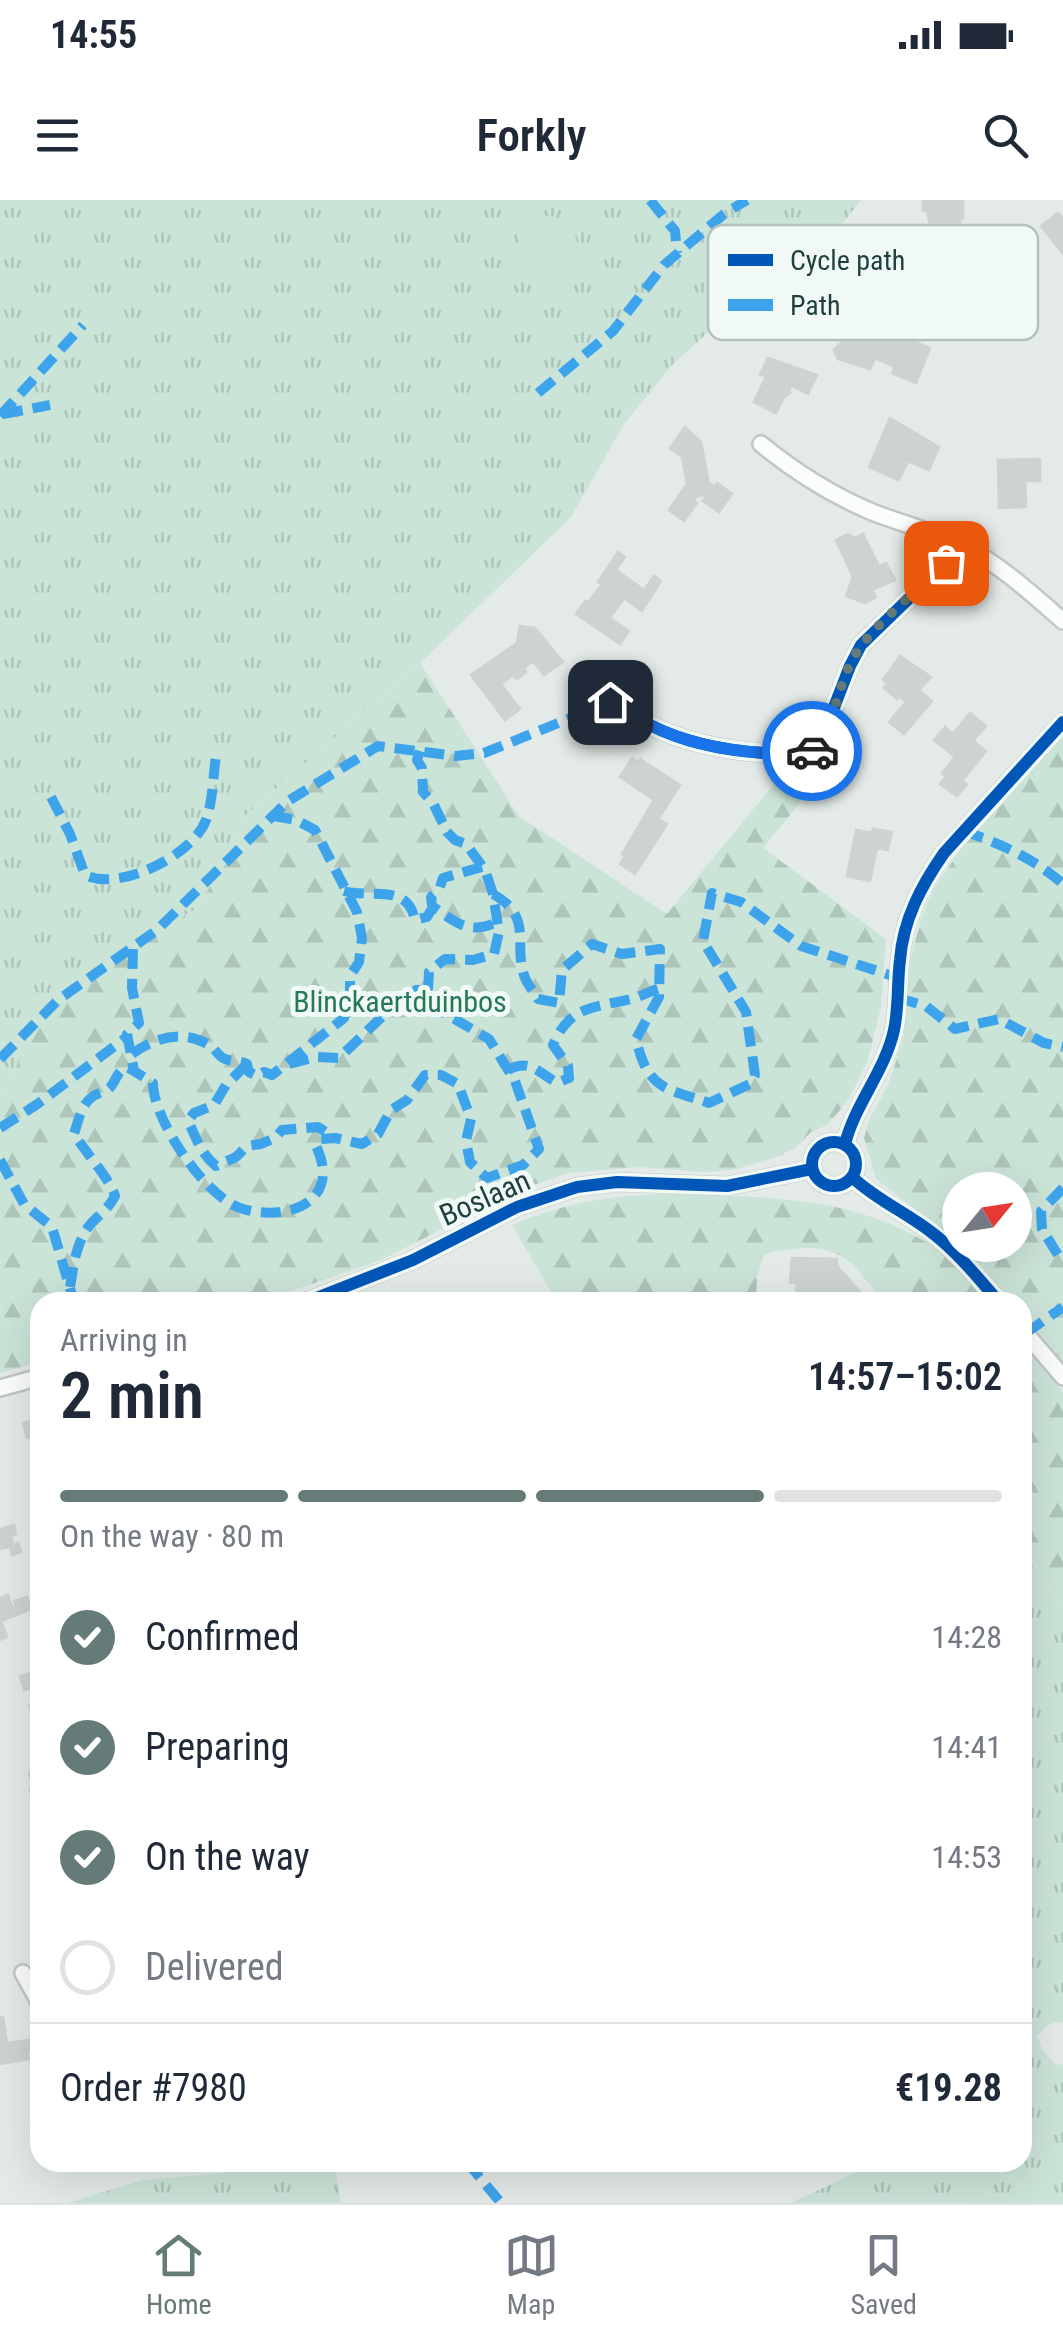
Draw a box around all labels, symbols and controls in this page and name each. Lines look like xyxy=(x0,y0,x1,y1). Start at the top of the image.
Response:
text: 14:55 xyxy=(50,13,137,57)
icon: menu xyxy=(30,108,85,163)
icon: search xyxy=(978,108,1033,163)
text: Forkly xyxy=(476,109,587,162)
legend xyxy=(708,225,1038,340)
text: Cycle path xyxy=(790,244,905,277)
text: Path xyxy=(790,289,841,322)
pin xyxy=(904,521,989,606)
icon: bag xyxy=(919,536,974,591)
pin xyxy=(568,660,653,745)
icon: home xyxy=(583,675,638,730)
courier xyxy=(762,701,862,801)
icon: car xyxy=(785,724,840,779)
park label: Blinckaertduinbos xyxy=(293,984,507,1019)
street label: Boslaan xyxy=(434,1162,535,1233)
north arrow xyxy=(942,1172,1032,1262)
map controls xyxy=(942,1172,1032,1262)
text: Arriving in xyxy=(60,1321,188,1359)
text: 14:57–15:02 xyxy=(808,1355,1002,1399)
text: 2 min xyxy=(60,1358,204,1434)
text: On the way · 80 m xyxy=(60,1517,284,1555)
icon: check xyxy=(60,1610,115,1665)
text: Confirmed xyxy=(145,1615,300,1659)
text: 14:28 xyxy=(931,1618,1002,1656)
icon: check xyxy=(60,1720,115,1775)
text: Preparing xyxy=(145,1725,290,1769)
text: 14:41 xyxy=(931,1728,1002,1766)
icon: check xyxy=(60,1830,115,1885)
text: On the way xyxy=(145,1835,310,1879)
text: 14:53 xyxy=(931,1838,1002,1876)
text: Delivered xyxy=(145,1945,284,1989)
text: Order #7980 xyxy=(60,2066,247,2110)
text: €19.28 xyxy=(895,2066,1002,2110)
tab: Home xyxy=(146,2228,212,2321)
tab: Map xyxy=(504,2228,559,2321)
tab: Saved xyxy=(850,2228,917,2321)

